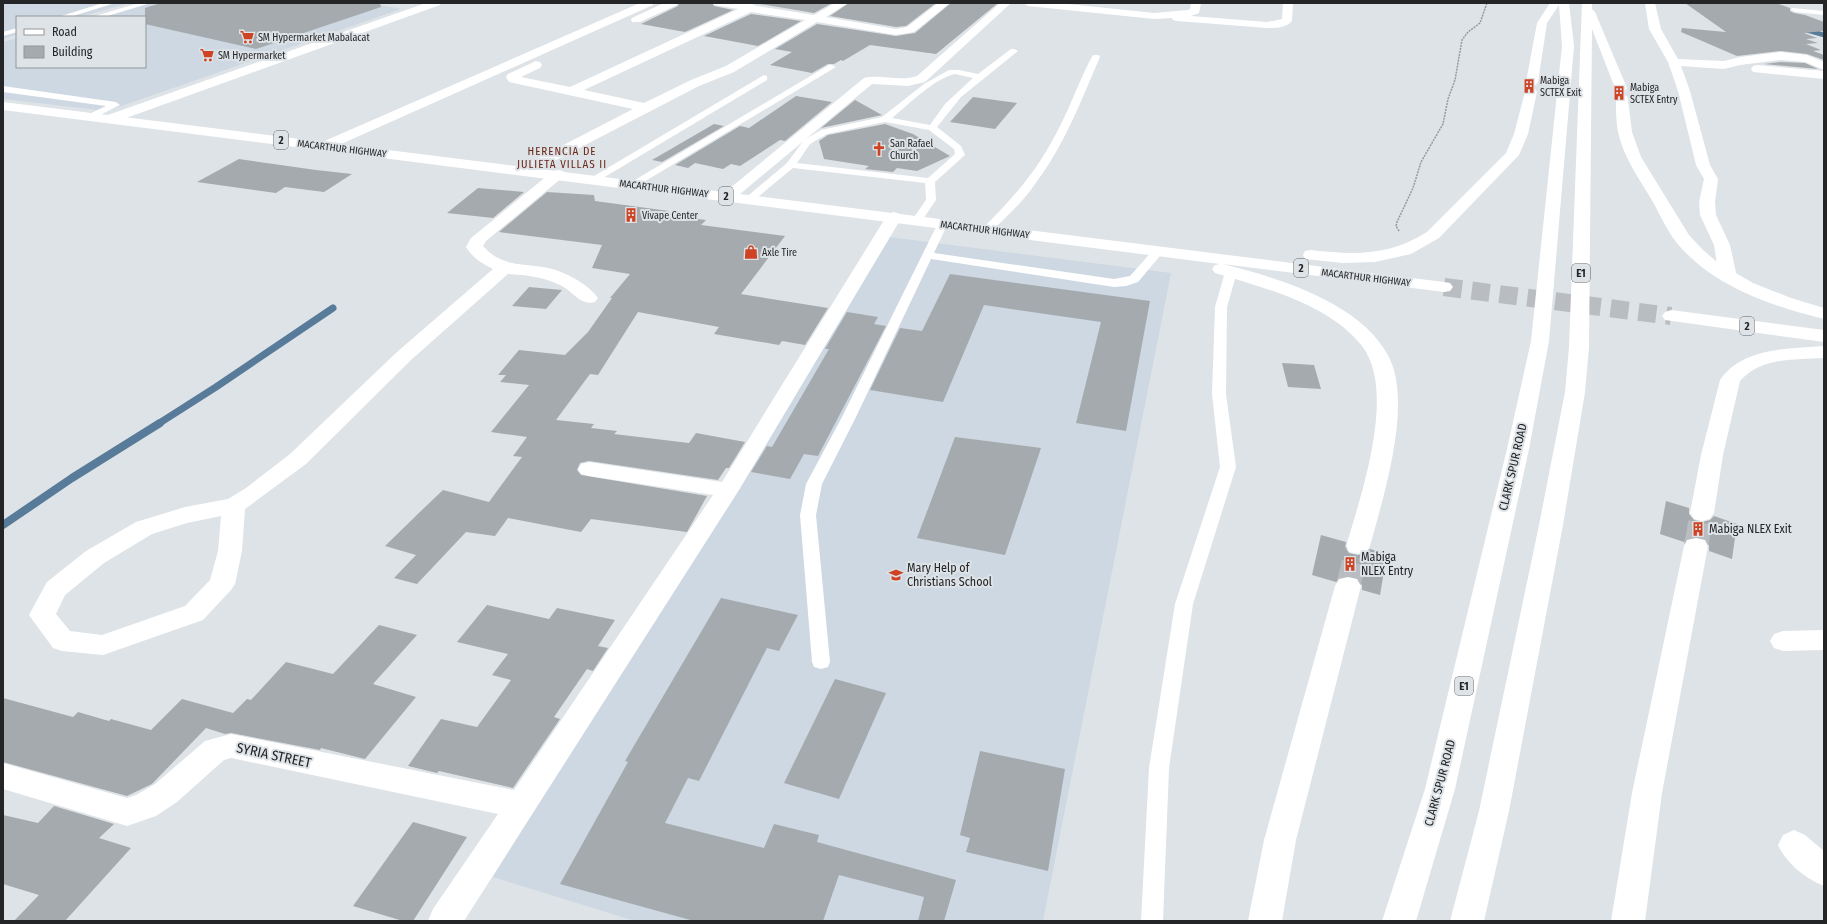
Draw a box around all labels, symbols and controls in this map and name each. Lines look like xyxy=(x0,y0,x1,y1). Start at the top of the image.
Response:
legend xyxy=(16,16,146,68)
text: Road xyxy=(52,25,77,39)
supermarket icon: SM Hypermarket Mabalacat xyxy=(239,29,255,45)
place label: SM Hypermarket Mabalacat xyxy=(258,32,370,44)
text: Building xyxy=(52,45,93,59)
supermarket icon: SM Hypermarket xyxy=(199,47,215,63)
place label: SM Hypermarket xyxy=(218,50,286,62)
place label: Mabiga SCTEX Exit xyxy=(1540,75,1582,99)
building icon: Mabiga SCTEX Exit xyxy=(1521,78,1537,94)
place label: Mabiga SCTEX Entry xyxy=(1630,82,1678,106)
building icon: Mabiga SCTEX Entry xyxy=(1611,85,1627,101)
road number: 2 xyxy=(274,131,288,149)
street label: MACARTHUR HIGHWAY xyxy=(297,138,387,160)
place label: San Rafael Church xyxy=(890,138,933,162)
church icon: San Rafael Church xyxy=(871,141,887,157)
district label: HERENCIA DE JULIETA VILLAS II xyxy=(517,145,607,171)
street label: MACARTHUR HIGHWAY xyxy=(619,178,709,200)
road number: 2 xyxy=(719,187,733,205)
building icon: Vivape Center xyxy=(623,207,639,223)
place label: Vivape Center xyxy=(642,210,699,222)
street label: MACARTHUR HIGHWAY xyxy=(940,219,1030,241)
shop icon: Axle Tire xyxy=(743,244,759,260)
place label: Axle Tire xyxy=(762,247,797,259)
road number: 2 xyxy=(1294,259,1308,277)
road number: E1 xyxy=(1572,264,1590,282)
street label: MACARTHUR HIGHWAY xyxy=(1321,267,1411,289)
road number: 2 xyxy=(1740,317,1754,335)
street label: CLARK SPUR ROAD xyxy=(1496,422,1530,512)
building icon: Mabiga NLEX Exit xyxy=(1690,521,1706,537)
place label: Mabiga NLEX Exit xyxy=(1709,522,1792,536)
place label: Mabiga NLEX Entry xyxy=(1361,550,1414,578)
building icon: Mabiga NLEX Entry xyxy=(1342,556,1358,572)
place label: Mary Help of Christians School xyxy=(907,561,992,589)
school or university icon: Mary Help of Christians School xyxy=(888,567,904,583)
road number: E1 xyxy=(1455,677,1473,695)
street label: CLARK SPUR ROAD xyxy=(1422,738,1458,828)
street label: SYRIA STREET xyxy=(235,739,313,772)

